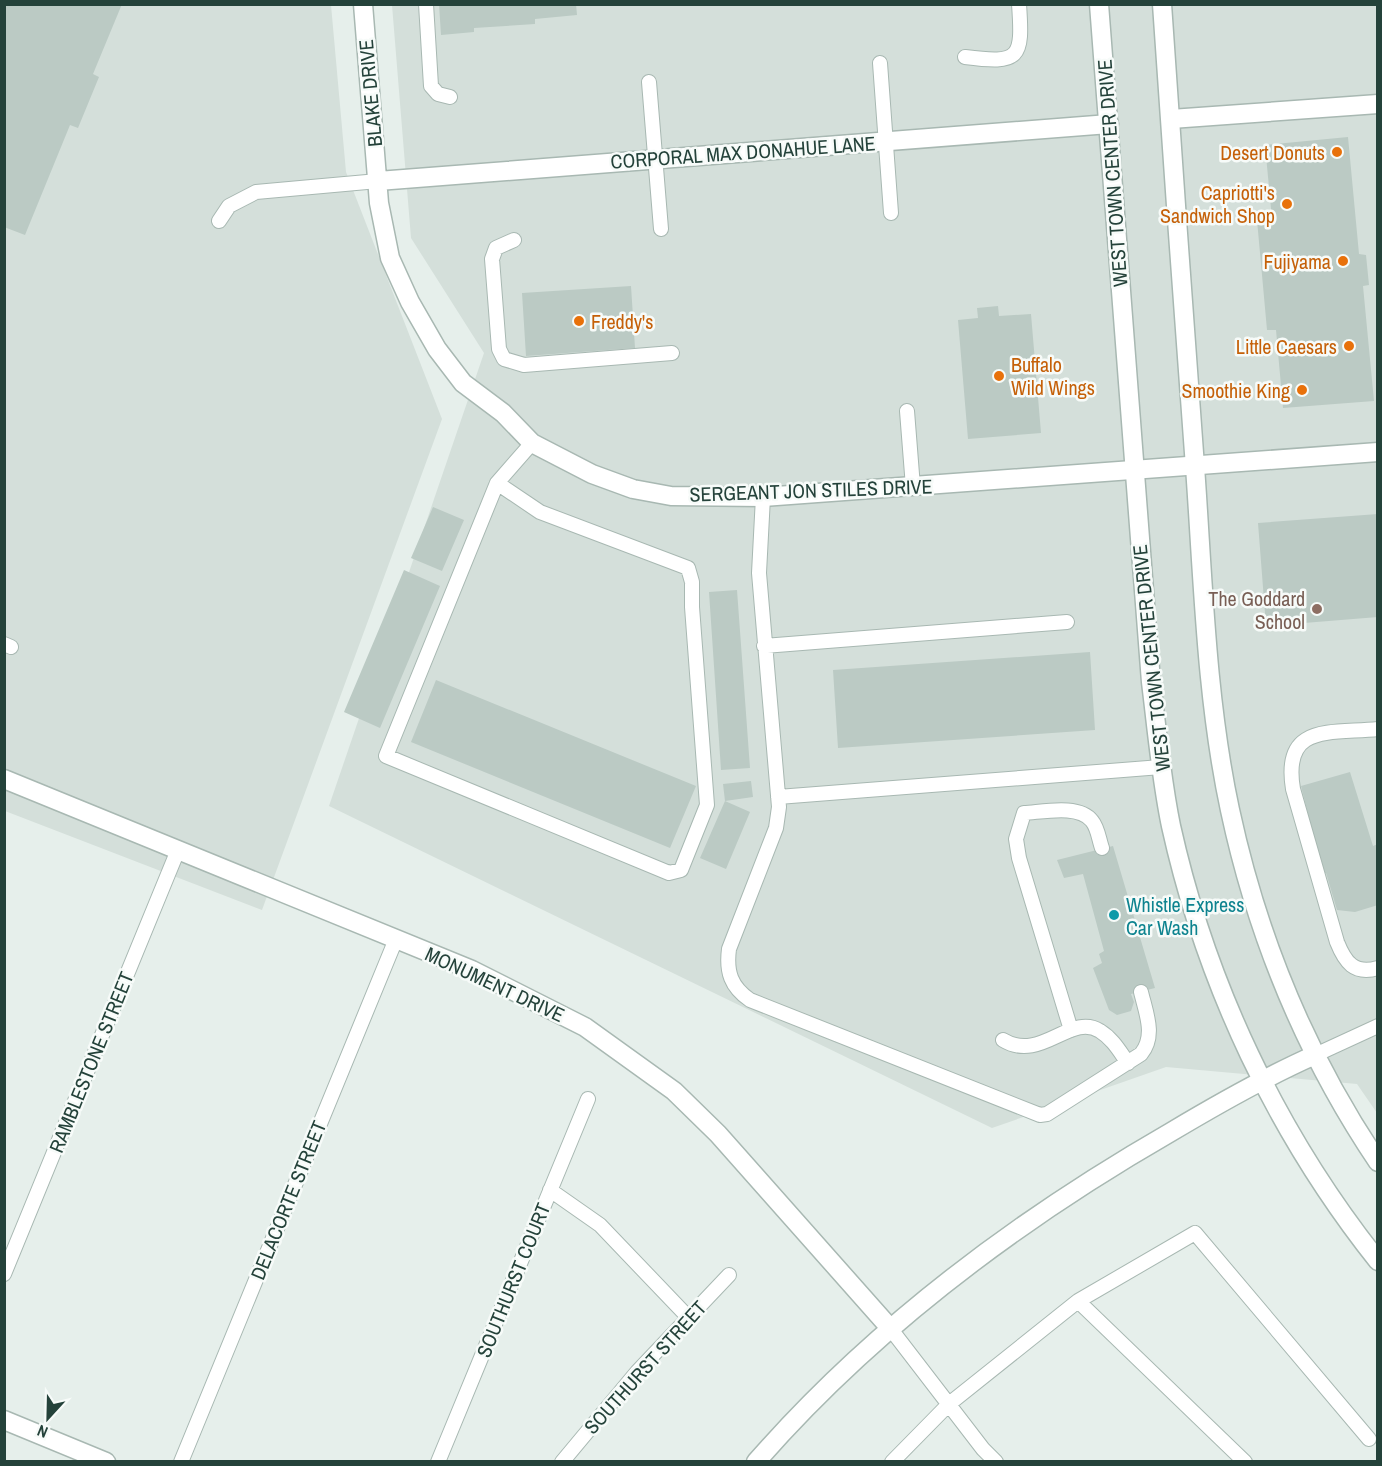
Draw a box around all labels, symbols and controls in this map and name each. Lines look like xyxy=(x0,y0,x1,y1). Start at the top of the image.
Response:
street label: BLAKE DRIVE xyxy=(352,38,388,148)
street label: WEST TOWN CENTER DRIVE xyxy=(1091,58,1133,288)
street label: CORPORAL MAX DONAHUE LANE xyxy=(610,129,876,175)
place label: Desert Donuts xyxy=(1220,139,1325,166)
marker: Desert Donuts xyxy=(1330,145,1344,159)
place label: Capriotti's Sandwich Shop xyxy=(1160,179,1275,229)
marker: Capriotti's Sandwich Shop xyxy=(1280,197,1294,211)
place label: Fujiyama xyxy=(1264,248,1331,275)
marker: Fujiyama xyxy=(1336,254,1350,268)
place label: Freddy's xyxy=(591,308,653,335)
marker: Freddy's xyxy=(572,314,586,328)
place label: Little Caesars xyxy=(1236,333,1337,360)
marker: Little Caesars xyxy=(1342,339,1356,353)
place label: Buffalo Wild Wings xyxy=(1011,351,1095,401)
marker: Buffalo Wild Wings xyxy=(992,369,1006,383)
place label: Smoothie King xyxy=(1182,377,1290,404)
marker: Smoothie King xyxy=(1295,383,1309,397)
street label: SERGEANT JON STILES DRIVE xyxy=(689,472,933,508)
street label: WEST TOWN CENTER DRIVE xyxy=(1126,543,1176,773)
place label: The Goddard School xyxy=(1208,585,1305,635)
marker: The Goddard School xyxy=(1310,602,1324,616)
place label: Whistle Express Car Wash xyxy=(1126,891,1244,941)
marker: Whistle Express Car Wash xyxy=(1107,908,1121,922)
street label: MONUMENT DRIVE xyxy=(421,940,569,1028)
street label: RAMBLESTONE STREET xyxy=(42,968,140,1156)
street label: DELACORTE STREET xyxy=(244,1116,332,1284)
street label: SOUTHURST COURT xyxy=(470,1199,556,1361)
street label: SOUTHURST STREET xyxy=(578,1294,712,1440)
north arrow xyxy=(18,1388,78,1448)
text: N xyxy=(34,1420,51,1444)

